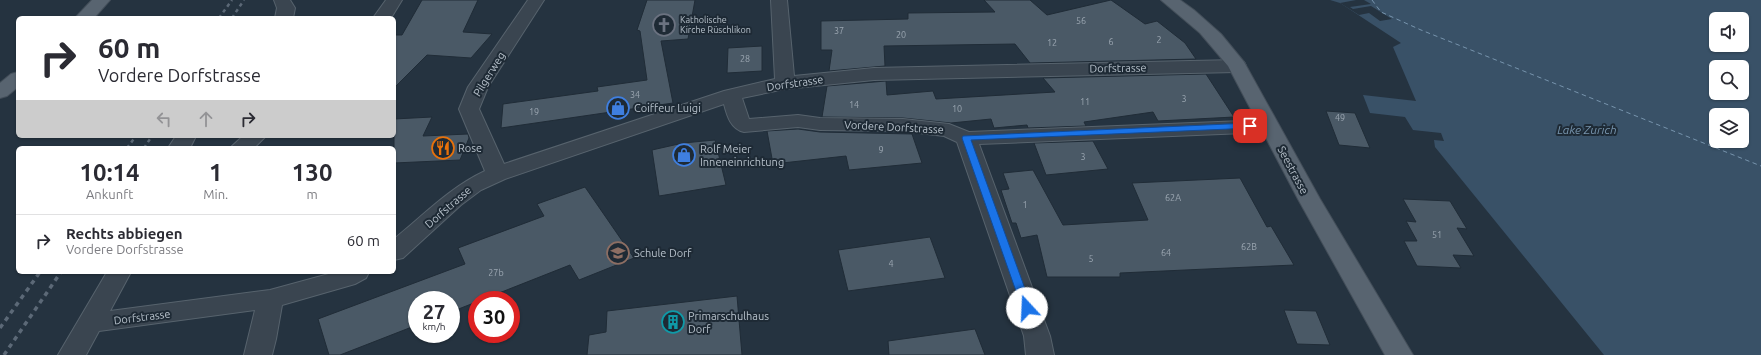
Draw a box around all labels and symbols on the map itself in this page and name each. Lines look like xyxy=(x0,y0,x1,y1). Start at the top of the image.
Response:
church icon: Katholische Kirche Rüschlikon xyxy=(651,12,677,38)
place label: Katholische Kirche Rüschlikon xyxy=(680,15,751,35)
house number: 56 xyxy=(1076,16,1086,26)
house number: 37 xyxy=(834,26,844,36)
house number: 20 xyxy=(896,30,906,40)
house number: 2 xyxy=(1156,35,1162,45)
house number: 6 xyxy=(1108,37,1114,47)
house number: 12 xyxy=(1047,38,1057,48)
street label: Pilgerweg xyxy=(471,50,507,98)
house number: 28 xyxy=(740,54,750,64)
street label: Dorfstrasse xyxy=(1089,62,1147,74)
street label: Dorfstrasse xyxy=(766,73,824,93)
house number: 34 xyxy=(630,90,640,100)
house number: 3 xyxy=(1181,94,1187,104)
shop icon: Coiffeur Luigi xyxy=(605,95,631,121)
house number: 11 xyxy=(1080,97,1090,107)
house number: 14 xyxy=(849,100,859,110)
place label: Coiffeur Luigi xyxy=(634,102,701,114)
house number: 10 xyxy=(952,104,962,114)
house number: 19 xyxy=(529,107,539,117)
pin xyxy=(1233,109,1267,143)
house number: 49 xyxy=(1335,113,1345,123)
street label: Vordere Dorfstrasse xyxy=(844,118,944,136)
water label: Lake Zurich xyxy=(1557,123,1617,136)
restaurant icon: Rose xyxy=(430,135,456,161)
place label: Rose xyxy=(458,142,482,154)
shop icon: Rolf Meier Inneneinrichtung xyxy=(671,142,697,168)
place label: Rolf Meier Inneneinrichtung xyxy=(700,143,784,168)
street label: Seestrasse xyxy=(1275,144,1311,196)
house number: 9 xyxy=(878,145,884,155)
house number: 3 xyxy=(1080,152,1086,162)
street label: Dorfstrasse xyxy=(423,184,473,230)
house number: 62A xyxy=(1165,193,1181,203)
house number: 1 xyxy=(1022,200,1028,210)
house number: 51 xyxy=(1432,230,1442,240)
school or university icon: Schule Dorf xyxy=(605,240,631,266)
house number: 62B xyxy=(1241,242,1257,252)
place label: Schule Dorf xyxy=(634,247,692,259)
house number: 64 xyxy=(1161,248,1171,258)
house number: 5 xyxy=(1088,254,1094,264)
house number: 4 xyxy=(888,259,894,269)
house number: 27b xyxy=(488,268,504,278)
position arrow xyxy=(1006,287,1048,329)
speed limit sign: 30 xyxy=(468,291,520,343)
street label: Dorfstrasse xyxy=(113,308,171,326)
building icon: Primarschulhaus Dorf xyxy=(660,309,686,335)
place label: Primarschulhaus Dorf xyxy=(688,310,769,335)

